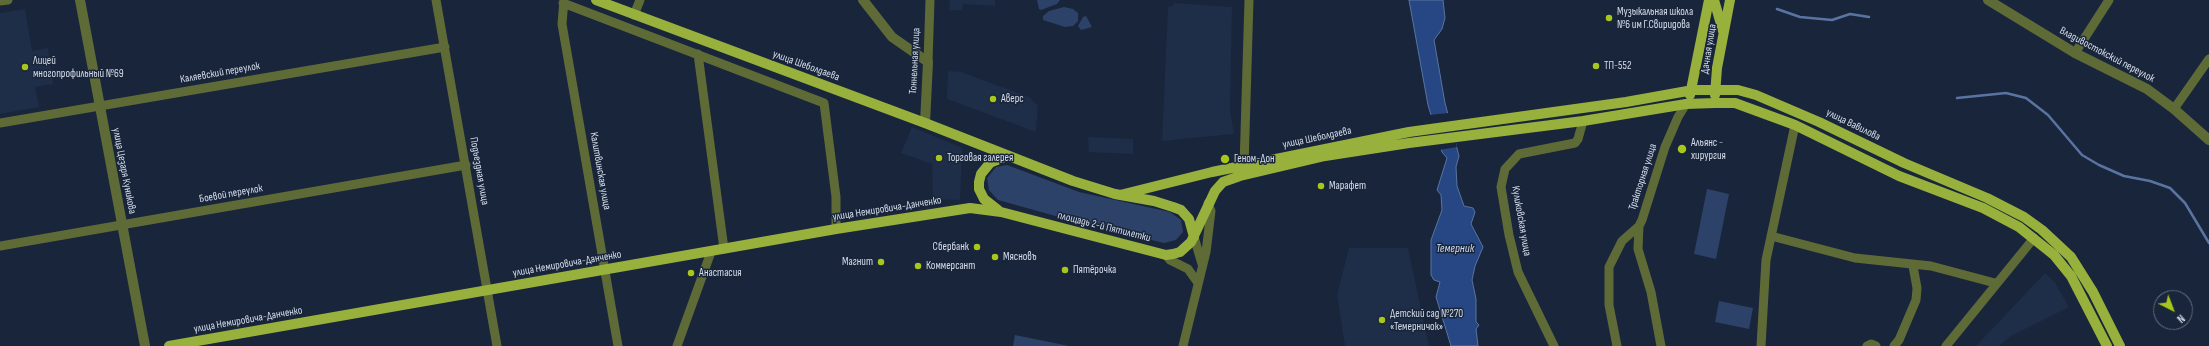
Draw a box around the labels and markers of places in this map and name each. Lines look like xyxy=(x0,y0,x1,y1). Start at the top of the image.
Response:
place label: Музыкальная школа №6 им Г.Свиридова xyxy=(1617,5,1693,31)
marker: Музыкальная школа №6 им Г.Свиридова xyxy=(1604,13,1614,23)
place label: Лицей многопрофильный №69 xyxy=(33,54,124,80)
place label: ТП-552 xyxy=(1604,59,1631,73)
marker: ТП-552 xyxy=(1591,61,1601,71)
marker: Лицей многопрофильный №69 xyxy=(20,62,30,72)
place label: Аверс xyxy=(1001,92,1024,106)
marker: Аверс xyxy=(988,94,998,104)
place label: Альянс - хирургия xyxy=(1691,136,1726,162)
marker: Альянс - хирургия xyxy=(1676,143,1688,155)
place label: Торговая галерея xyxy=(947,151,1013,165)
place label: Геном-Дон xyxy=(1234,152,1275,166)
marker: Торговая галерея xyxy=(934,153,944,163)
marker: Геном-Дон xyxy=(1219,153,1231,165)
place label: Марафет xyxy=(1329,179,1366,193)
marker: Марафет xyxy=(1316,181,1326,191)
place label: Сбербанк xyxy=(933,240,969,254)
marker: Сбербанк xyxy=(972,242,982,252)
place label: Мясновъ xyxy=(1003,250,1037,264)
marker: Мясновъ xyxy=(990,252,1000,262)
place label: Магнит xyxy=(842,255,873,269)
marker: Магнит xyxy=(876,257,886,267)
place label: Коммерсант xyxy=(926,259,975,273)
marker: Коммерсант xyxy=(913,261,923,271)
place label: Пятёрочка xyxy=(1073,263,1116,277)
marker: Пятёрочка xyxy=(1060,265,1070,275)
place label: Анастасия xyxy=(699,266,742,280)
marker: Анастасия xyxy=(686,268,696,278)
place label: Детский сад №270 «Темерничок» xyxy=(1390,307,1463,333)
marker: Детский сад №270 «Темерничок» xyxy=(1377,315,1387,325)

